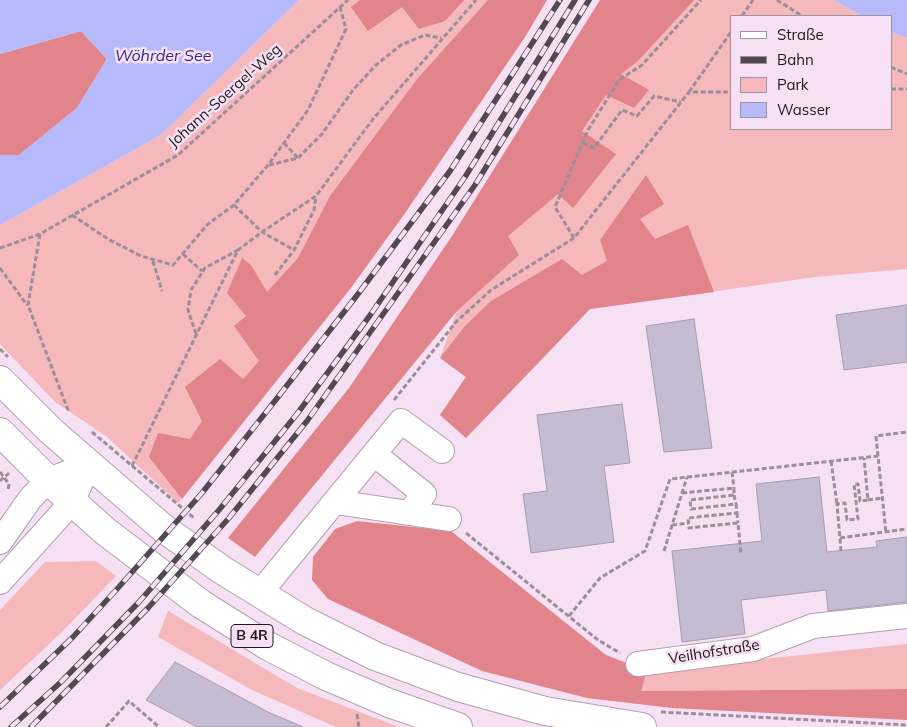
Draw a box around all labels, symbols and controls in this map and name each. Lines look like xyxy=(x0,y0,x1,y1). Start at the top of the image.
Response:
legend xyxy=(730,15,892,130)
text: Straße xyxy=(777,25,824,44)
street label: Johann-Soergel-Weg xyxy=(165,40,285,152)
water label: Wöhrder See xyxy=(115,46,211,66)
text: Bahn xyxy=(777,50,814,69)
text: Park xyxy=(777,75,809,94)
text: Wasser xyxy=(777,100,830,119)
road number: B 4R xyxy=(231,624,273,648)
street label: Veilhofstraße xyxy=(667,636,761,668)

